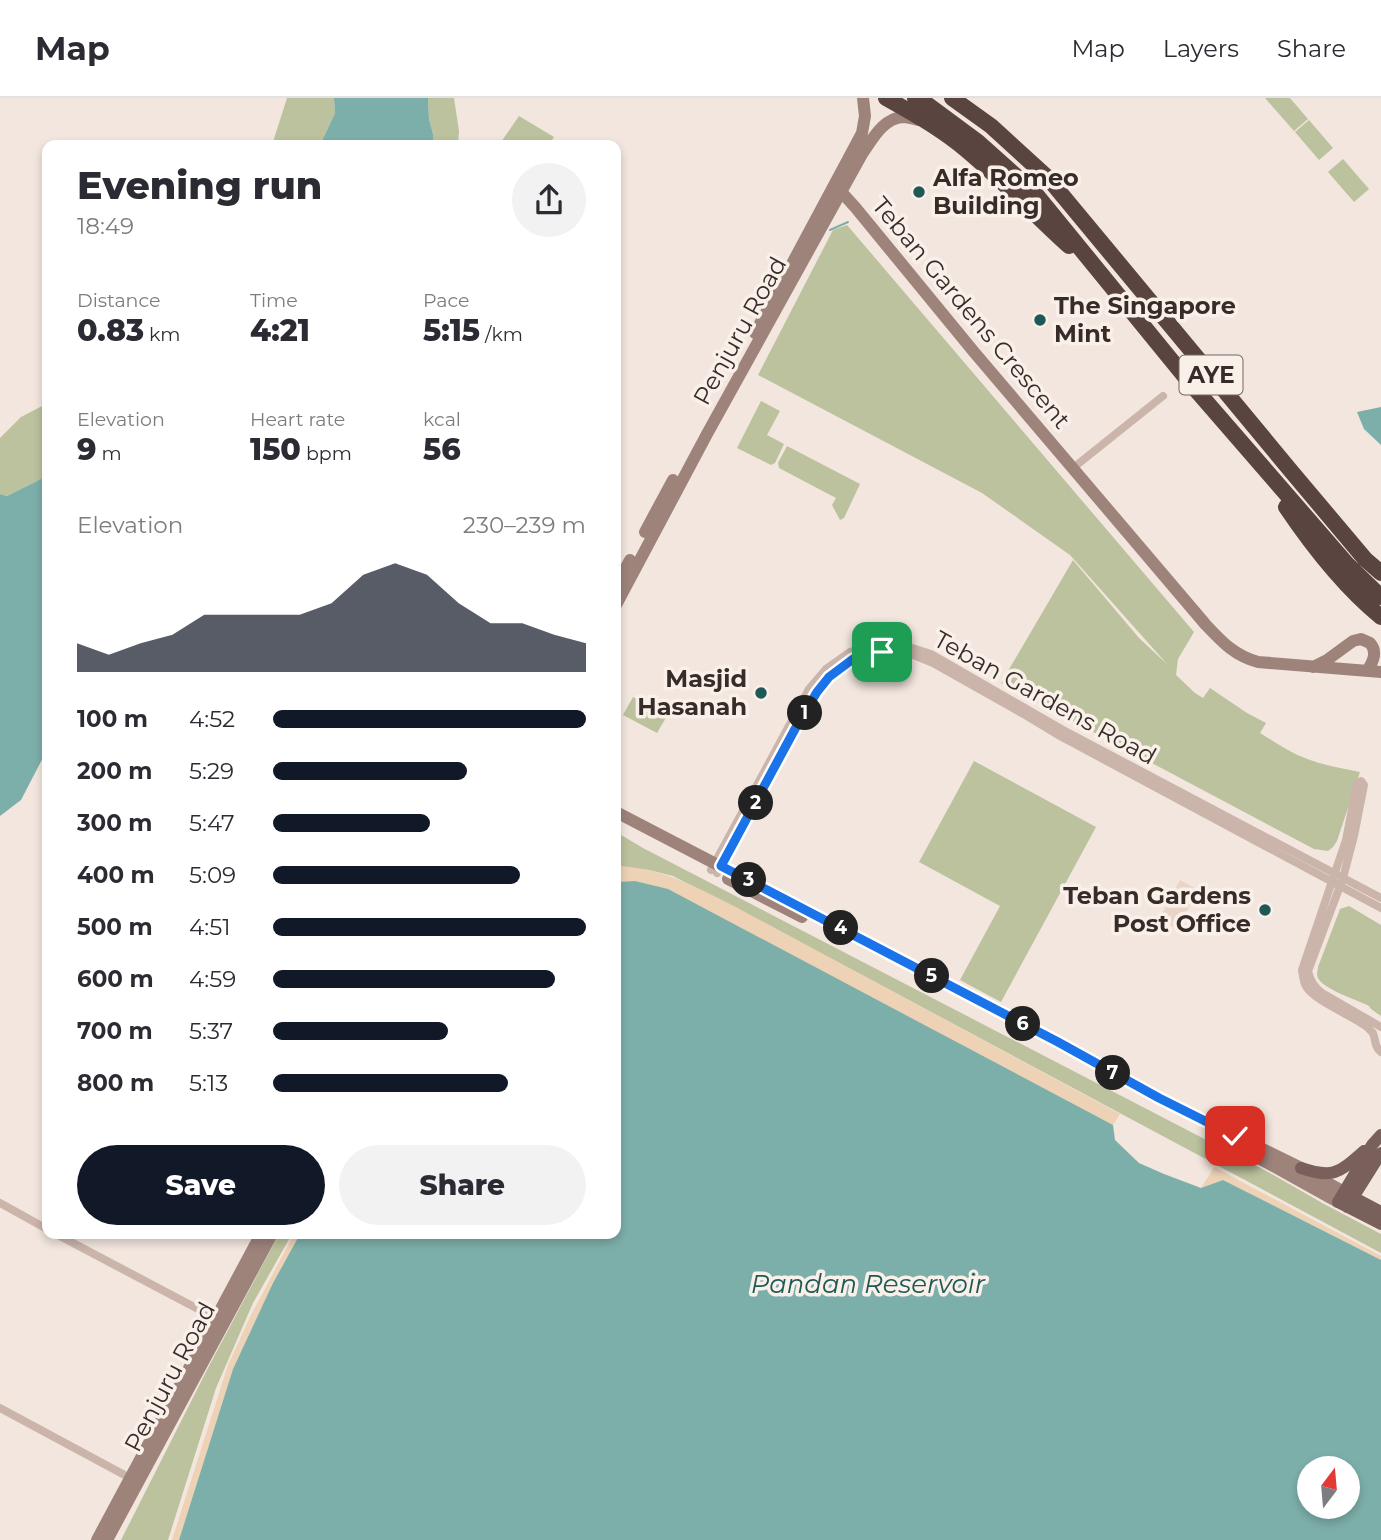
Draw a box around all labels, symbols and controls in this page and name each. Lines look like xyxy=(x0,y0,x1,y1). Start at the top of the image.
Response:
text: Map xyxy=(35,28,110,68)
text: Map xyxy=(1071,34,1125,63)
text: Layers xyxy=(1163,34,1239,63)
text: Share xyxy=(1277,34,1346,63)
text: Evening run xyxy=(77,162,322,209)
button: share xyxy=(512,163,586,237)
place label: Alfa Romeo Building xyxy=(932,163,1079,220)
marker: Alfa Romeo Building xyxy=(911,184,927,200)
street label: Teban Gardens Crescent xyxy=(866,191,1077,434)
text: 18:49 xyxy=(77,212,134,240)
street label: Penjuru Road xyxy=(687,252,792,410)
text: Distance xyxy=(77,289,160,312)
text: Time xyxy=(250,289,298,312)
text: Pace xyxy=(423,289,470,312)
place label: The Singapore Mint xyxy=(1054,291,1236,348)
text: 0.83 xyxy=(77,312,144,349)
text: 4:21 xyxy=(250,312,310,349)
text: 5:15 xyxy=(423,312,480,349)
marker: The Singapore Mint xyxy=(1032,312,1048,328)
text: km xyxy=(144,323,180,346)
text: /km xyxy=(480,323,523,346)
road number: AYE xyxy=(1180,356,1242,394)
text: Elevation xyxy=(77,408,165,431)
text: Heart rate xyxy=(250,408,345,431)
text: kcal xyxy=(423,408,461,431)
text: 9 xyxy=(77,431,96,468)
text: 150 xyxy=(250,431,301,468)
text: 56 xyxy=(423,431,461,468)
text: m xyxy=(96,442,122,465)
text: bpm xyxy=(301,442,352,465)
text: Elevation xyxy=(77,511,183,539)
text: 230–239 m xyxy=(463,511,586,539)
pin xyxy=(852,622,912,682)
street label: Teban Gardens Road xyxy=(929,624,1161,771)
icon: arrive xyxy=(863,633,901,671)
place label: Masjid Hasanah xyxy=(637,664,747,721)
marker: Masjid Hasanah xyxy=(753,685,769,701)
pin: 1 xyxy=(788,696,822,730)
text: 1 xyxy=(801,701,808,724)
text: 100 m xyxy=(77,705,148,733)
text: 4:52 xyxy=(189,705,235,733)
text: 200 m xyxy=(77,757,152,785)
text: 5:29 xyxy=(189,757,234,785)
pin: 2 xyxy=(738,786,774,820)
text: 2 xyxy=(750,791,761,814)
text: 300 m xyxy=(77,809,153,837)
text: 5:47 xyxy=(189,809,235,837)
text: 400 m xyxy=(77,861,155,889)
text: 5:09 xyxy=(189,861,236,889)
pin: 3 xyxy=(732,862,766,898)
text: 3 xyxy=(743,868,754,891)
place label: Teban Gardens Post Office xyxy=(1063,881,1251,938)
marker: Teban Gardens Post Office xyxy=(1257,902,1273,918)
pin: 4 xyxy=(824,910,858,946)
text: 500 m xyxy=(77,913,153,941)
text: 4:51 xyxy=(189,913,231,941)
text: 4 xyxy=(834,916,847,939)
pin: 5 xyxy=(914,958,950,994)
text: 5 xyxy=(926,964,937,987)
text: 600 m xyxy=(77,965,154,993)
text: 4:59 xyxy=(189,965,236,993)
pin: 6 xyxy=(1006,1006,1040,1042)
text: 6 xyxy=(1016,1012,1029,1035)
text: 700 m xyxy=(77,1017,153,1045)
text: 5:37 xyxy=(189,1017,233,1045)
pin: 7 xyxy=(1096,1056,1130,1090)
text: 7 xyxy=(1107,1061,1118,1084)
text: 800 m xyxy=(77,1069,154,1097)
text: 5:13 xyxy=(189,1069,228,1097)
pin xyxy=(1205,1106,1265,1166)
icon: check xyxy=(1216,1117,1254,1155)
button: Save xyxy=(77,1145,325,1225)
button: Share xyxy=(339,1145,586,1225)
water label: Pandan Reservoir xyxy=(751,1268,986,1300)
street label: Penjuru Road xyxy=(118,1297,221,1456)
north arrow xyxy=(1297,1456,1360,1519)
map controls xyxy=(1297,1456,1360,1519)

